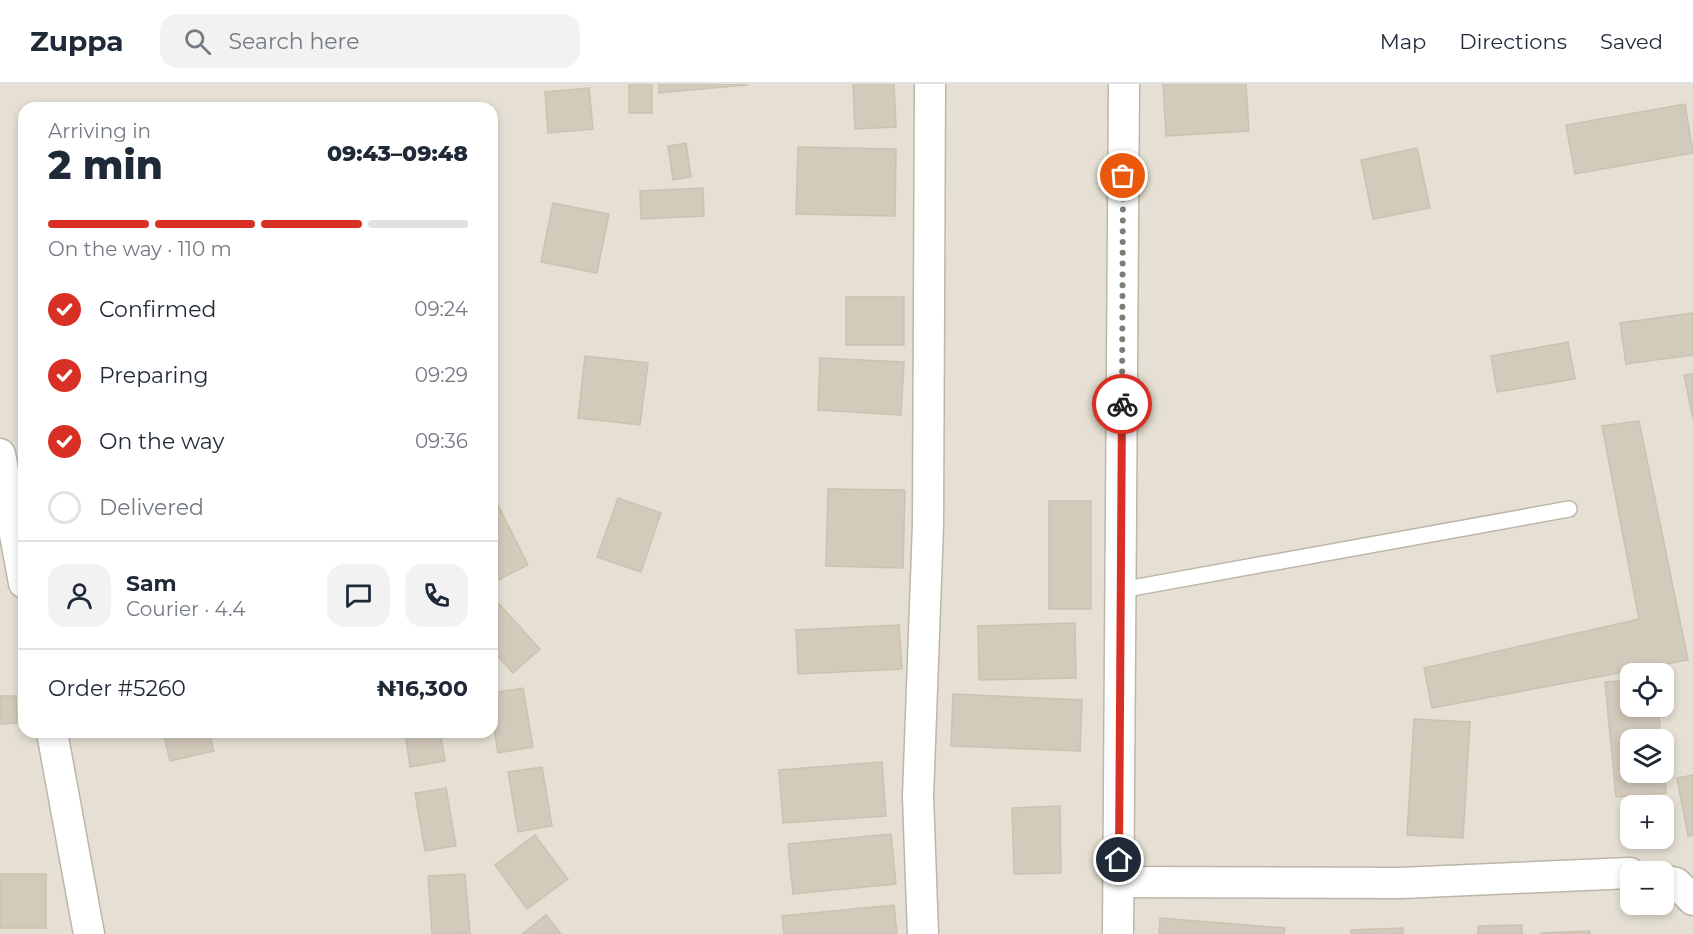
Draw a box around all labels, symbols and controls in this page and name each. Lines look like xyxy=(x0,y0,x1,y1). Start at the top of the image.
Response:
search box xyxy=(160,14,580,68)
text: Zuppa xyxy=(30,24,124,58)
icon: search xyxy=(181,25,214,58)
text: Search here xyxy=(229,28,359,55)
text: Map xyxy=(1380,29,1426,54)
text: Directions xyxy=(1459,29,1567,54)
text: Saved xyxy=(1600,29,1663,54)
text: Arriving in xyxy=(48,119,151,143)
text: 09:43–09:48 xyxy=(327,140,468,167)
text: 2 min xyxy=(48,141,163,189)
pin xyxy=(1097,150,1148,201)
icon: bag xyxy=(1106,159,1139,192)
text: On the way · 110 m xyxy=(48,237,232,261)
icon: check xyxy=(48,293,81,326)
text: Confirmed xyxy=(99,296,216,323)
text: 09:24 xyxy=(414,297,468,321)
icon: check xyxy=(48,359,81,392)
text: Preparing xyxy=(99,362,208,389)
text: 09:29 xyxy=(415,363,468,387)
courier xyxy=(1092,374,1152,434)
icon: bike xyxy=(1106,388,1139,421)
icon: check xyxy=(48,425,81,458)
text: On the way xyxy=(99,428,224,455)
text: 09:36 xyxy=(415,429,468,453)
text: Delivered xyxy=(99,494,204,521)
button: person xyxy=(48,564,111,627)
button: chat xyxy=(327,564,390,627)
button: phone xyxy=(405,564,468,627)
text: Sam xyxy=(126,570,177,597)
text: Courier · 4.4 xyxy=(126,597,245,621)
map controls xyxy=(1620,663,1674,915)
button: locate xyxy=(1620,663,1674,717)
text: Order #5260 xyxy=(48,675,186,702)
text: ₦16,300 xyxy=(376,675,468,702)
button: layers xyxy=(1620,729,1674,783)
button: + xyxy=(1620,795,1674,849)
pin xyxy=(1093,834,1144,885)
icon: home xyxy=(1102,843,1135,876)
button: − xyxy=(1620,861,1674,915)

